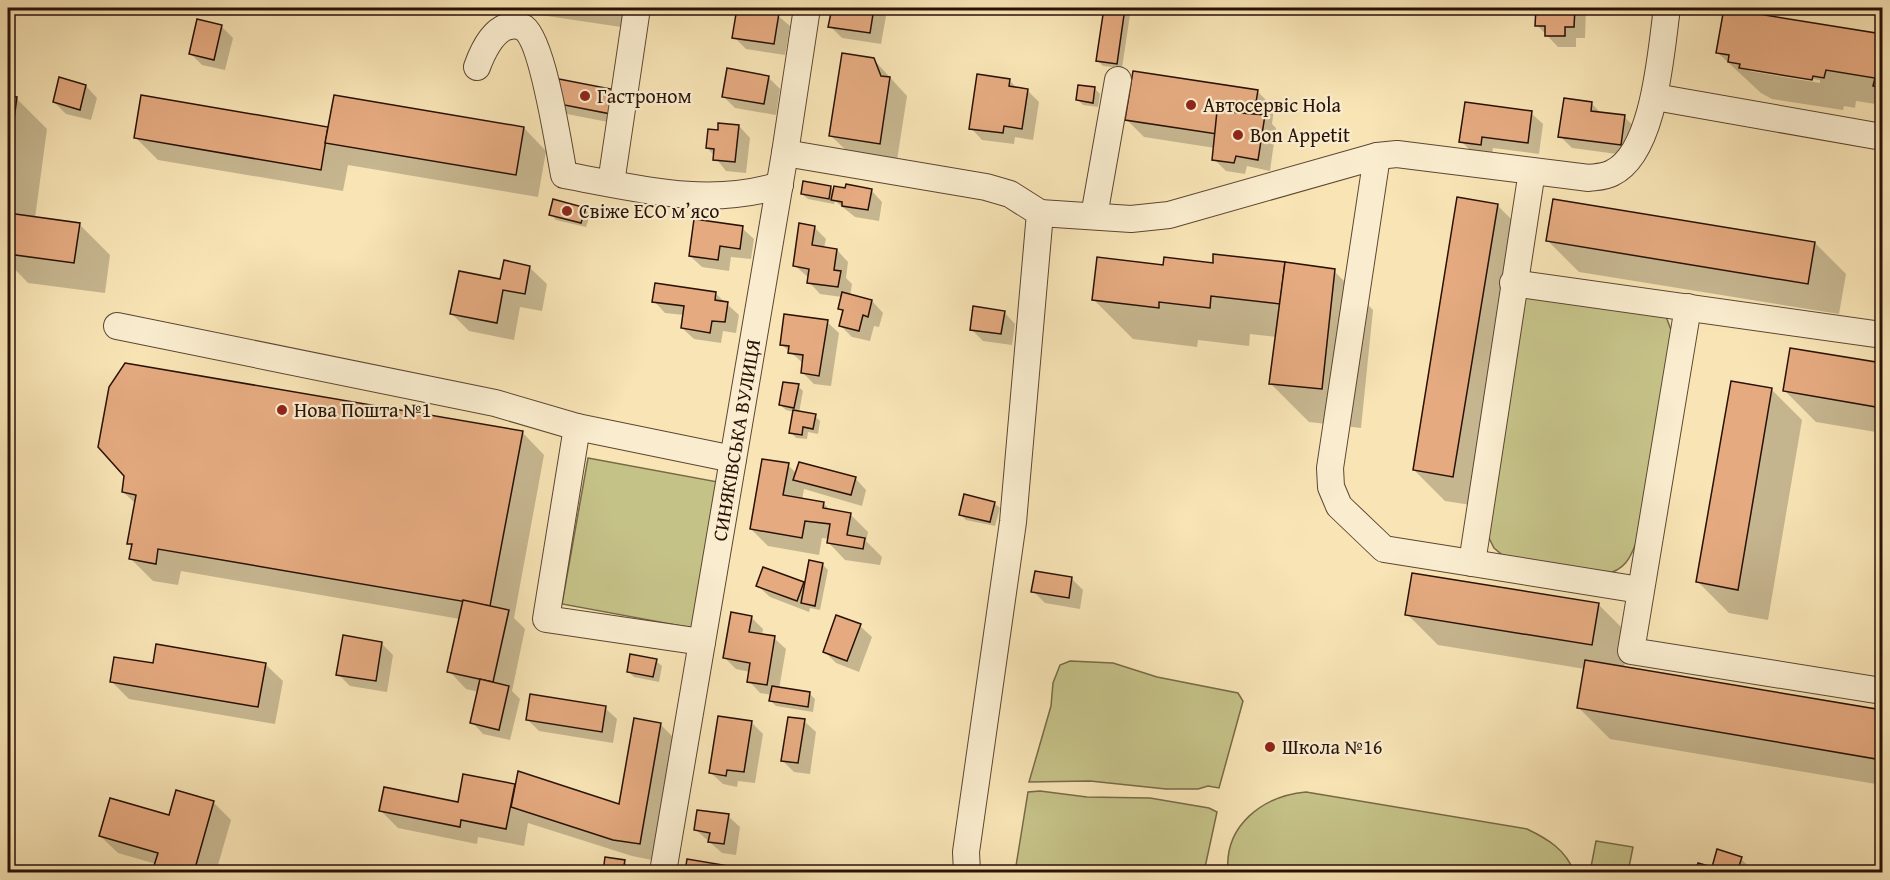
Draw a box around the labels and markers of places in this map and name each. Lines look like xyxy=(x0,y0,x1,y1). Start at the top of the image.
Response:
place label: Гастроном xyxy=(597,81,692,110)
marker: Гастроном xyxy=(578,89,592,103)
place label: Автосервіс Hola xyxy=(1203,90,1342,119)
marker: Автосервіс Hola xyxy=(1184,98,1198,112)
place label: Bon Appetit xyxy=(1250,120,1350,149)
marker: Bon Appetit xyxy=(1231,128,1245,142)
place label: Свіже ECO м’ясо xyxy=(579,196,720,225)
marker: Свіже ECO м’ясо xyxy=(560,204,574,218)
place label: Нова Пошта №1 xyxy=(294,395,432,424)
marker: Нова Пошта №1 xyxy=(275,403,289,417)
place label: Школа №16 xyxy=(1282,732,1382,761)
marker: Школа №16 xyxy=(1263,740,1277,754)

